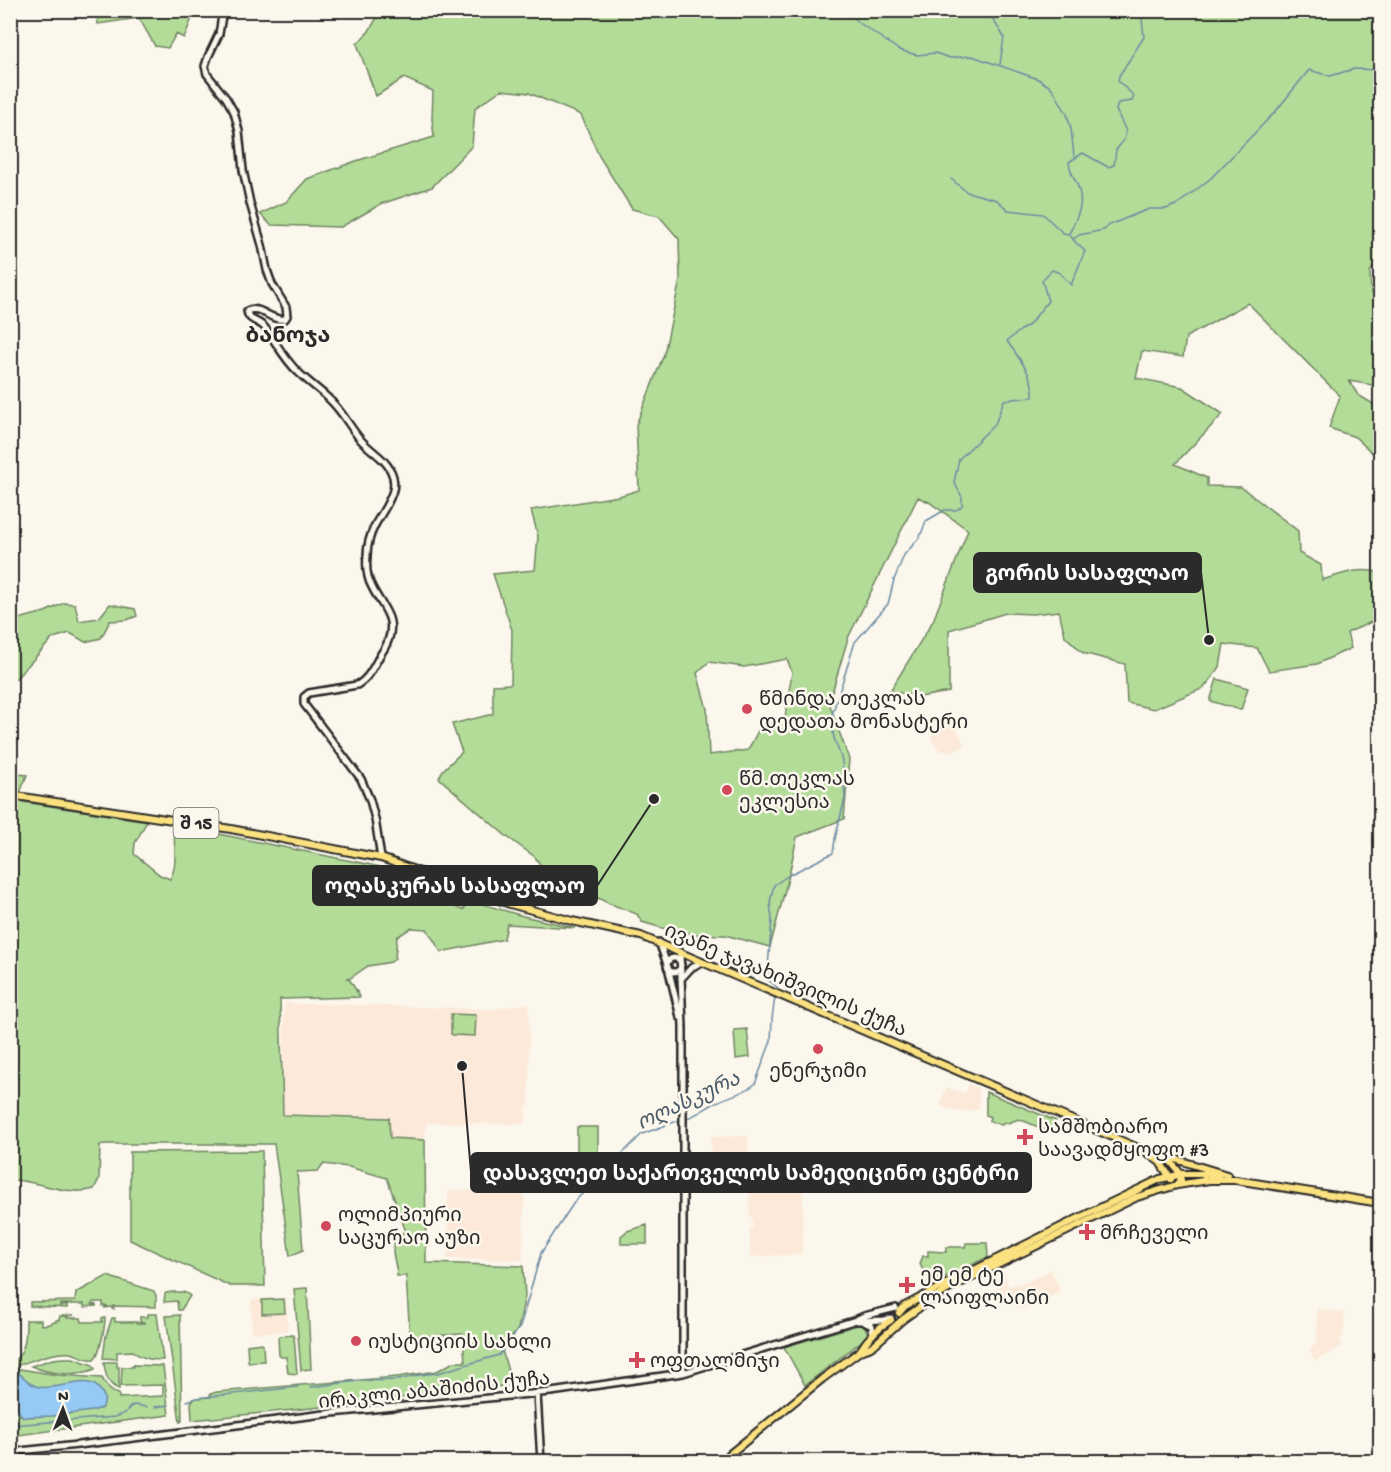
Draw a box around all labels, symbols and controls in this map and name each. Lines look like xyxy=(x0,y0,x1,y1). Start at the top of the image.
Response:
district label: ბანოჯა xyxy=(246,325,330,351)
callout: გორის სასაფლაო xyxy=(974,553,1201,592)
text: გორის სასაფლაო xyxy=(985,563,1189,589)
place label: წმინდა თეკლას დედათა მონასტერი xyxy=(759,690,968,736)
marker: წმინდა თეკლას დედათა მონასტერი xyxy=(740,702,754,716)
place label: წმ.თეკლას ეკლესია xyxy=(739,770,855,816)
marker: წმ.თეკლას ეკლესია xyxy=(720,783,734,797)
road number: შ 15 xyxy=(174,808,218,838)
callout: ოღასკურას სასაფლაო xyxy=(313,866,597,905)
text: ოღასკურას სასაფლაო xyxy=(325,876,585,902)
street label: ივანე ჯავახიშვილის ქუჩა xyxy=(660,921,909,1044)
marker: ენერჯიმი xyxy=(811,1042,825,1056)
place label: ენერჯიმი xyxy=(769,1061,867,1085)
water label: ოღასკურა xyxy=(633,1067,745,1138)
place label: სამშობიარო საავადმყოფო #3 xyxy=(1038,1117,1209,1164)
marker: სამშობიარო საავადმყოფო #3 xyxy=(1016,1128,1034,1146)
callout: დასავლეთ საქართველოს სამედიცინო ცენტრი xyxy=(471,1153,1031,1192)
text: დასავლეთ საქართველოს სამედიცინო ცენტრი xyxy=(483,1163,1019,1189)
place label: ოლიმპიური საცურაო აუზი xyxy=(338,1205,481,1252)
marker: ოლიმპიური საცურაო აუზი xyxy=(319,1219,333,1233)
marker: მრჩეველი xyxy=(1078,1223,1096,1241)
place label: მრჩეველი xyxy=(1100,1223,1208,1247)
place label: ემ ემ ტე ლაიფლაინი xyxy=(920,1266,1049,1312)
marker: ემ ემ ტე ლაიფლაინი xyxy=(898,1276,916,1294)
place label: იუსტიციის სახლი xyxy=(368,1333,552,1356)
marker: იუსტიციის სახლი xyxy=(349,1334,363,1348)
marker: ოფთალმიჯი xyxy=(628,1351,646,1369)
place label: ოფთალმიჯი xyxy=(650,1352,780,1375)
street label: ირაკლი აბაშიძის ქუჩა xyxy=(317,1368,551,1416)
north arrow xyxy=(33,1379,93,1439)
text: N xyxy=(58,1388,69,1407)

